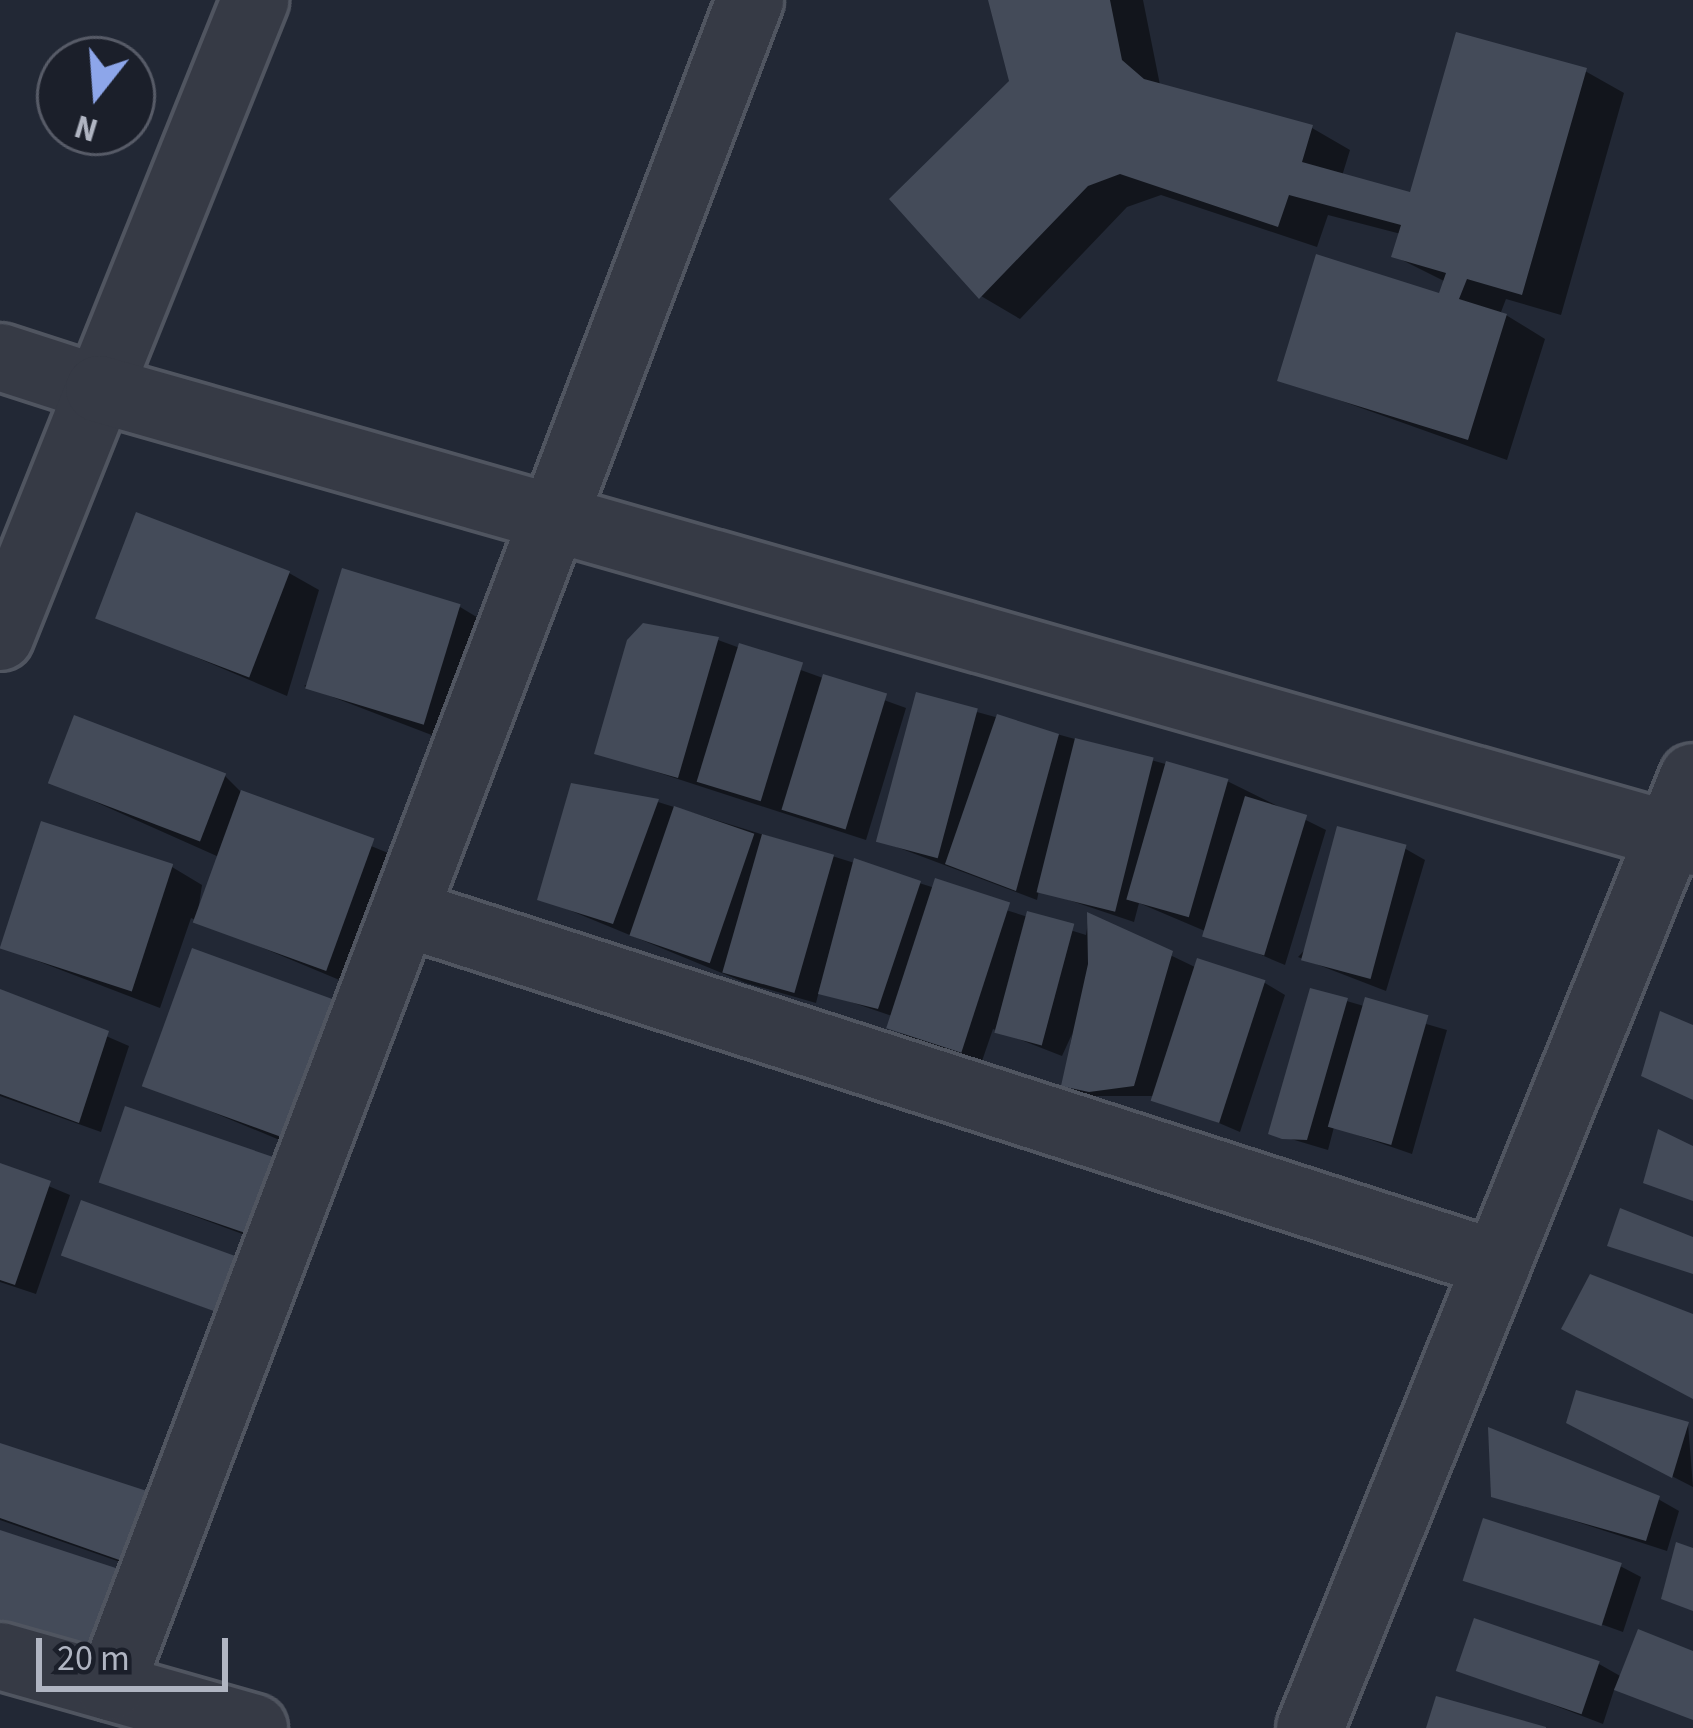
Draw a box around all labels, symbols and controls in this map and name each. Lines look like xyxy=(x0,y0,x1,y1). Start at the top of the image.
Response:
north arrow xyxy=(36,36,156,156)
text: N xyxy=(69,102,104,154)
scale bar xyxy=(42,1614,234,1688)
text: 20 m xyxy=(57,1633,130,1684)

